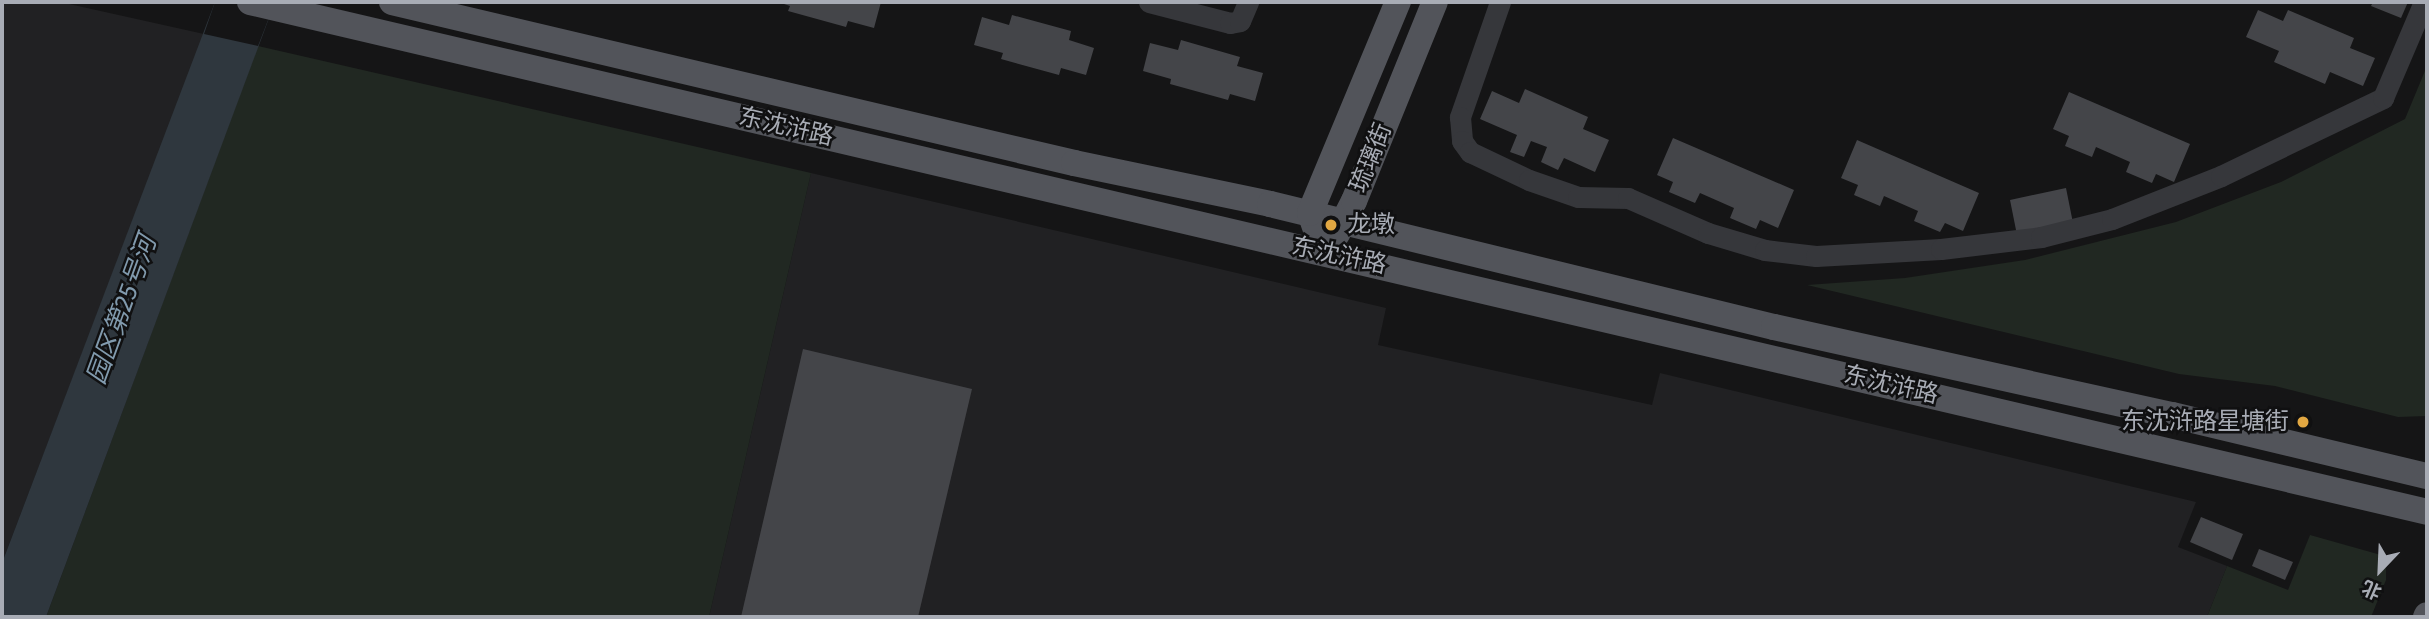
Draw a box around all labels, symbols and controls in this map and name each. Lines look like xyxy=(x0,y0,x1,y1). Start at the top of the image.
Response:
street label: 东沈浒路 xyxy=(736,102,836,152)
street label: 琉璃街 xyxy=(1344,119,1398,197)
place label: 龙墩 xyxy=(1347,211,1395,239)
marker: 龙墩 xyxy=(1321,215,1341,235)
water label: 园区第25号河 xyxy=(81,232,163,388)
street label: 东沈浒路 xyxy=(1289,232,1389,280)
street label: 东沈浒路 xyxy=(1841,360,1941,410)
place label: 东沈浒路星塘街 xyxy=(2121,408,2289,436)
marker: 东沈浒路星塘街 xyxy=(2295,414,2311,430)
north arrow xyxy=(2345,535,2415,605)
text: 北 xyxy=(2358,575,2385,604)

